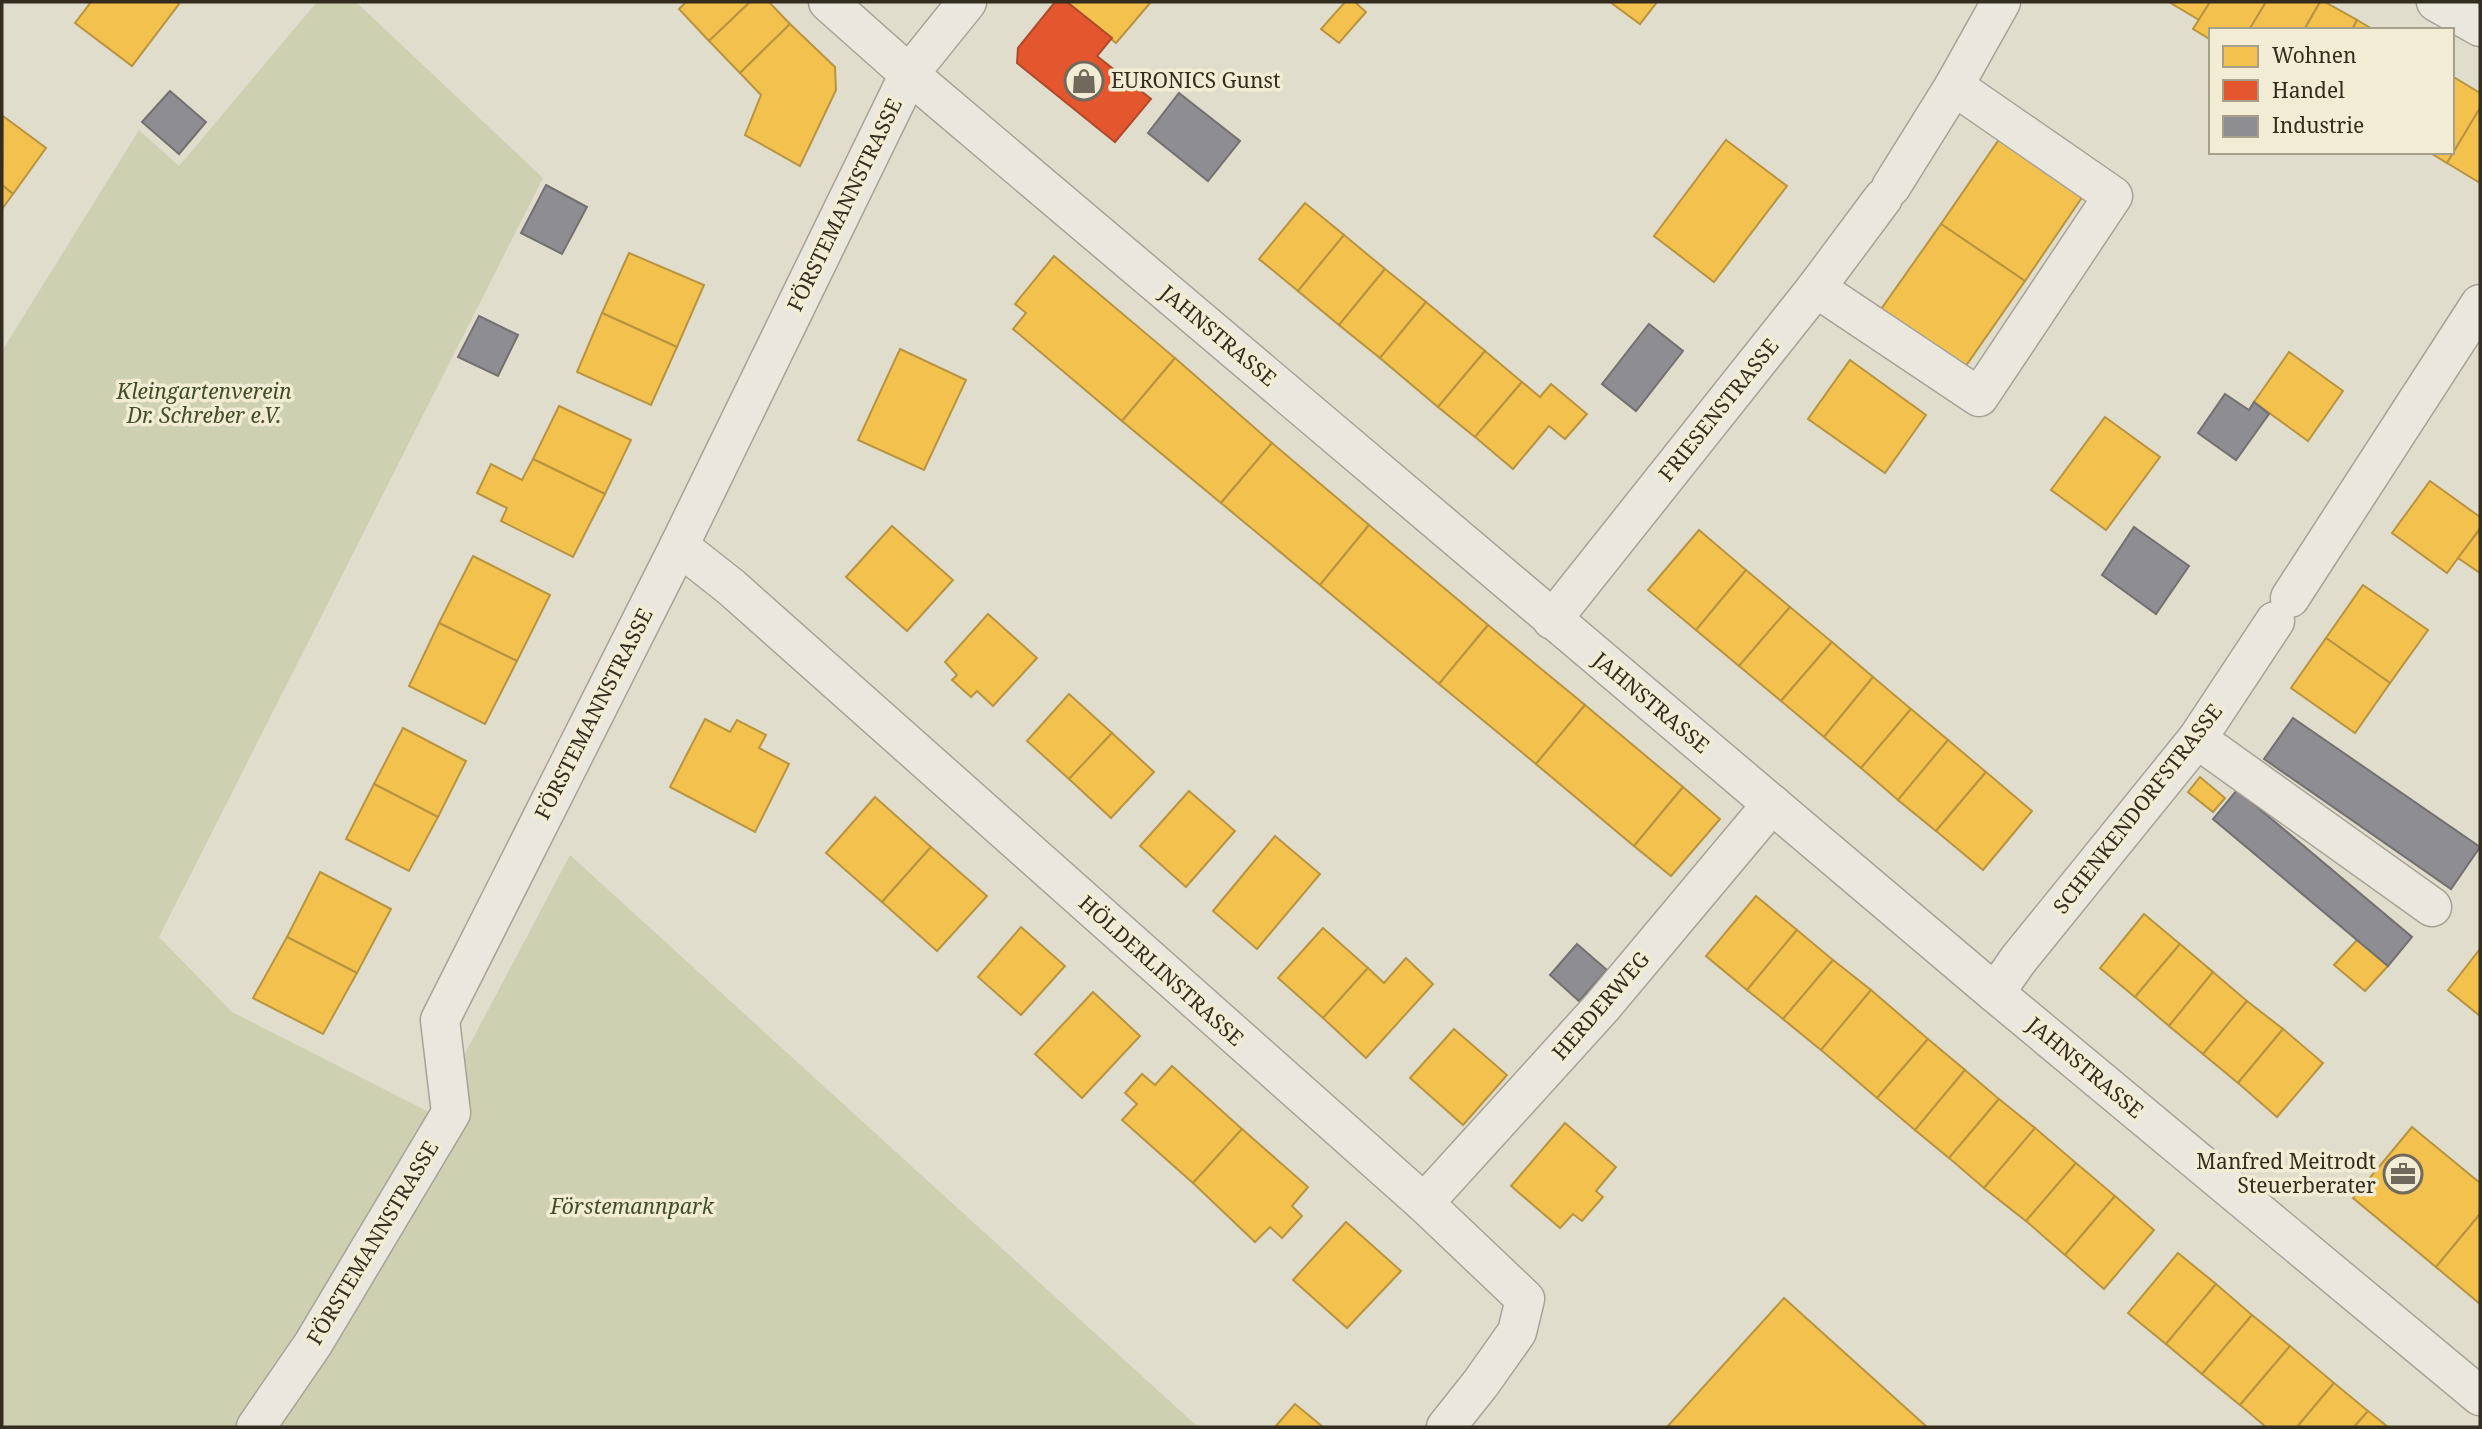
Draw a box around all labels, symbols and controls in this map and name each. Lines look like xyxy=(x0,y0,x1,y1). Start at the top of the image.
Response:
legend xyxy=(2209,28,2454,154)
text: Wohnen xyxy=(2272,41,2357,69)
shop icon: EURONICS Gunst xyxy=(1063,60,1105,102)
place label: EURONICS Gunst xyxy=(1111,66,1280,94)
text: Handel xyxy=(2272,76,2345,104)
street label: FÖRSTEMANNSTRASSE xyxy=(780,93,908,316)
text: Industrie xyxy=(2272,111,2364,139)
street label: JAHNSTRASSE xyxy=(1154,278,1283,392)
street label: FRIESENSTRASSE xyxy=(1652,332,1784,487)
park label: Kleingartenverein Dr. Schreber e.V. xyxy=(115,377,292,429)
street label: FÖRSTEMANNSTRASSE xyxy=(528,603,659,824)
street label: JAHNSTRASSE xyxy=(1587,645,1716,759)
street label: SCHENKENDORFSTRASSE xyxy=(2046,698,2228,919)
street label: HÖLDERLINSTRASSE xyxy=(1073,889,1250,1052)
street label: HERDERWEG xyxy=(1545,945,1655,1066)
street label: JAHNSTRASSE xyxy=(2021,1010,2150,1124)
street label: FÖRSTEMANNSTRASSE xyxy=(300,1135,444,1350)
place label: Manfred Meitrodt Steuerberater xyxy=(2196,1147,2376,1199)
office icon: Manfred Meitrodt Steuerberater xyxy=(2382,1153,2424,1195)
park label: Förstemannpark xyxy=(549,1192,715,1220)

